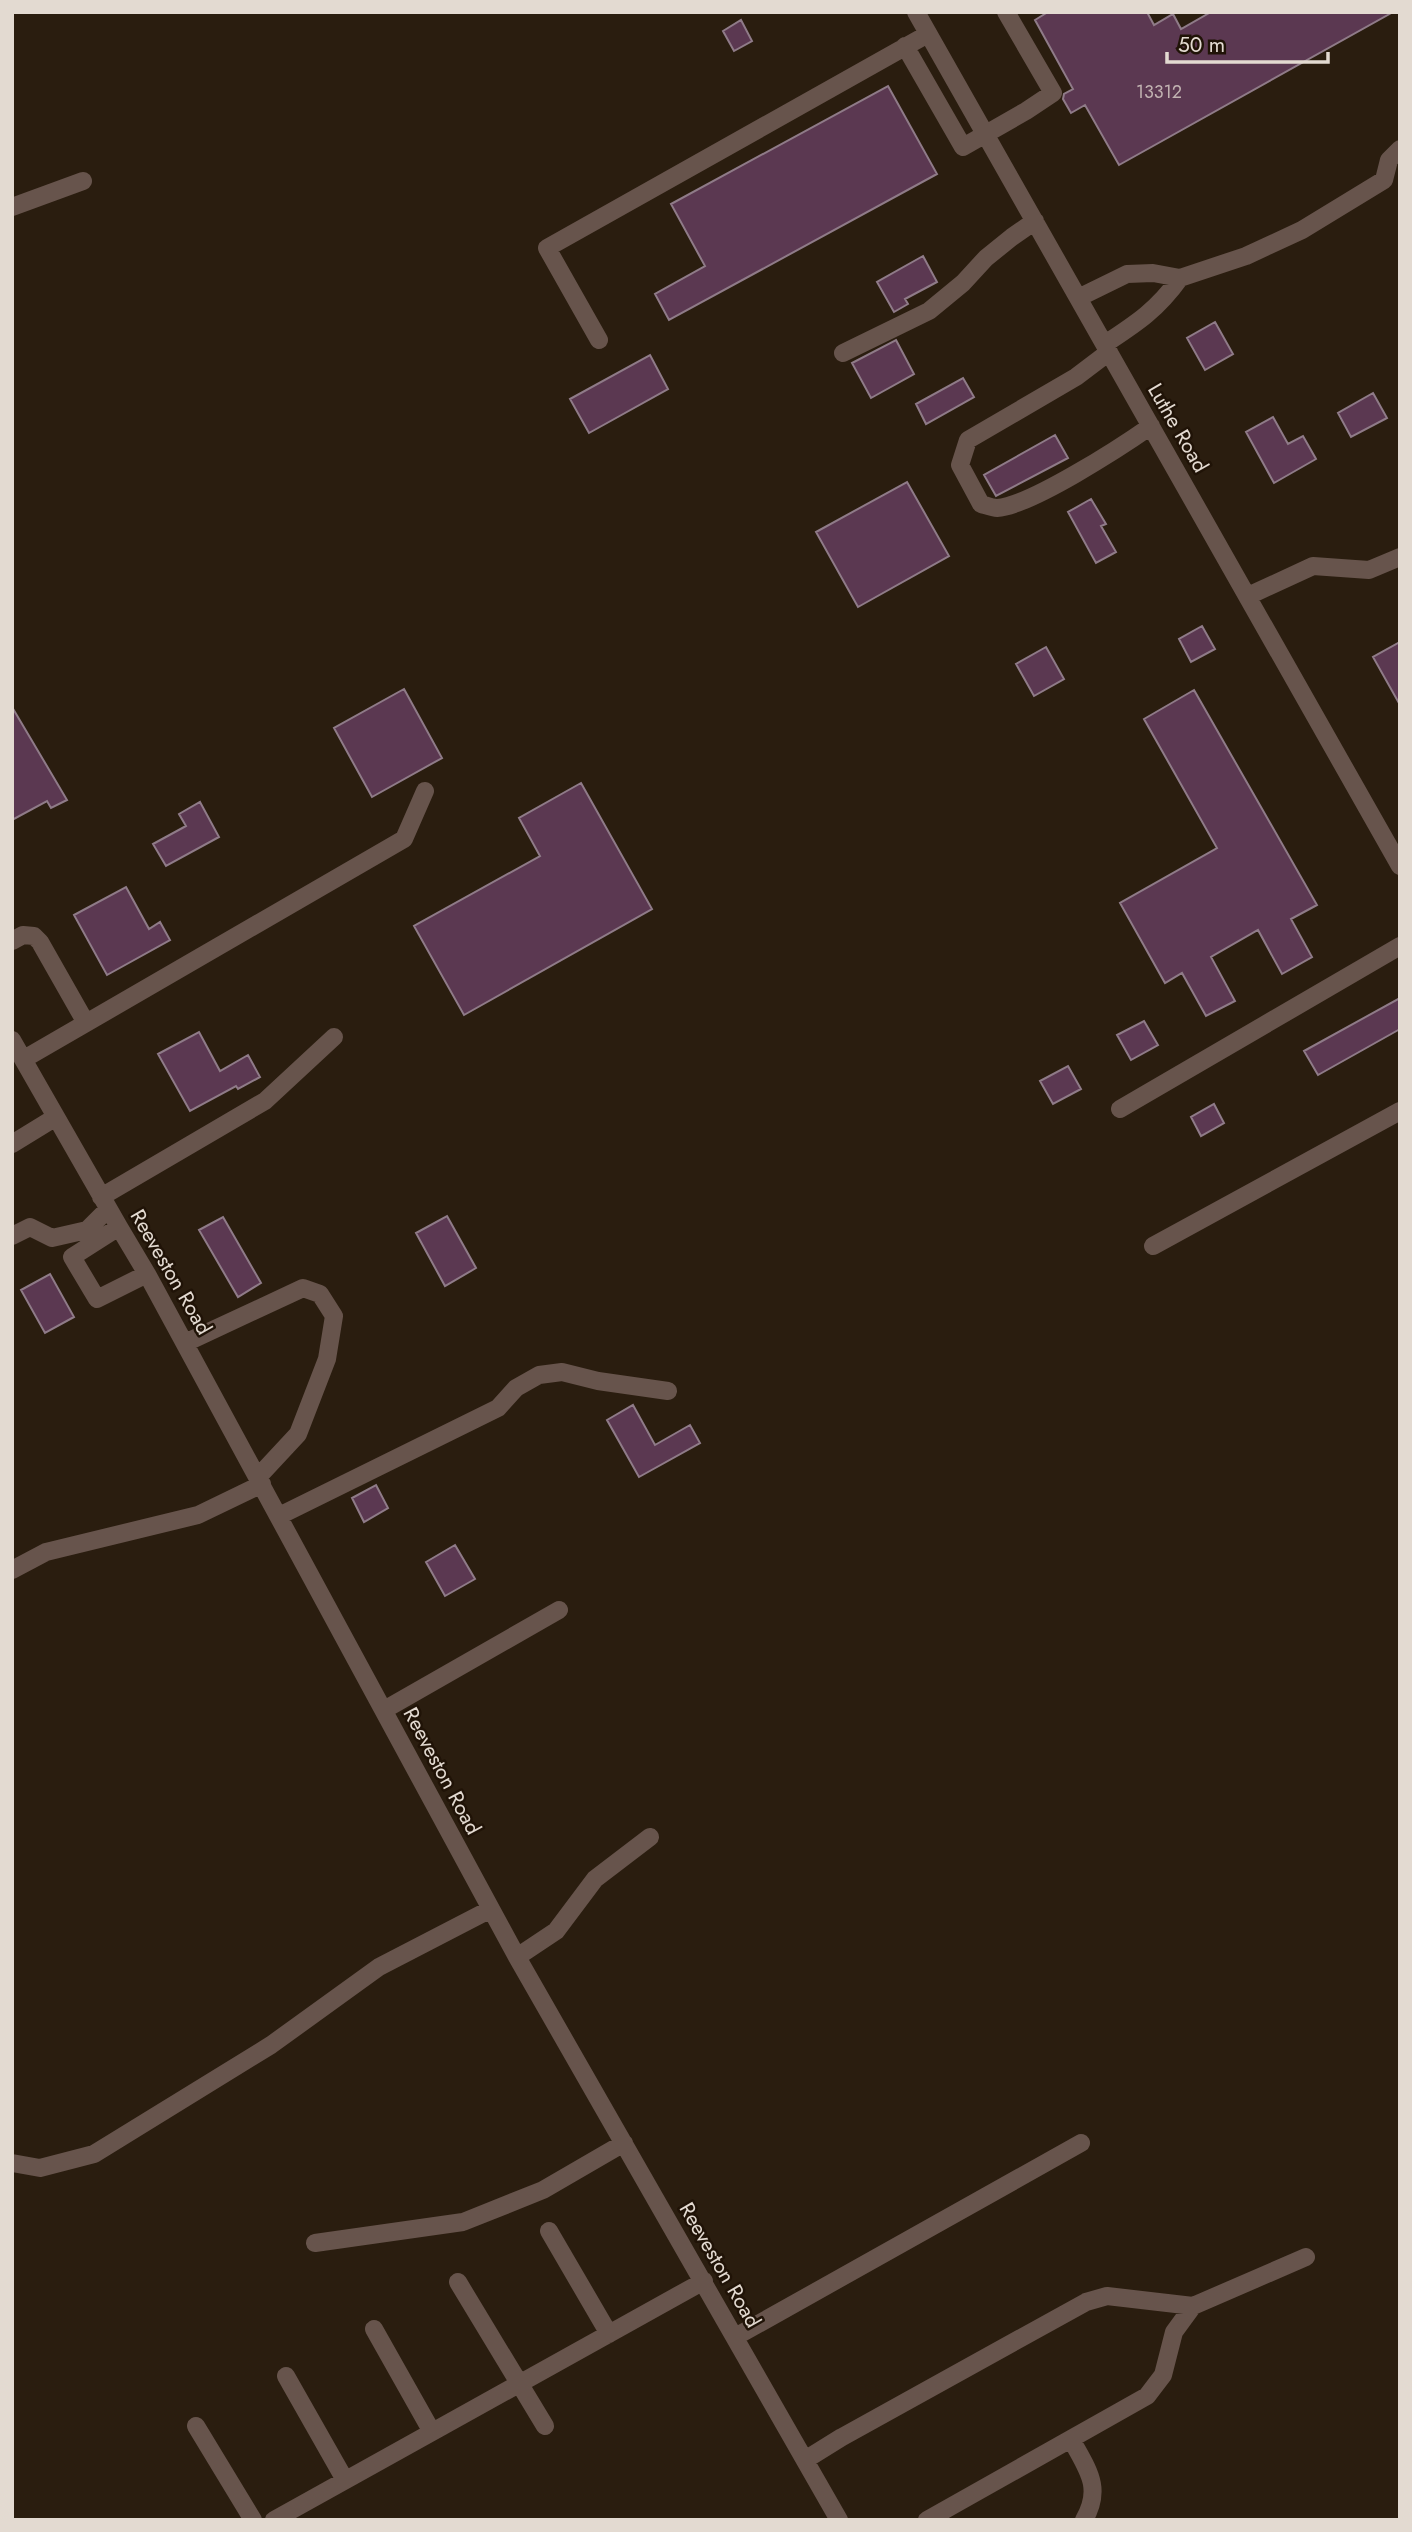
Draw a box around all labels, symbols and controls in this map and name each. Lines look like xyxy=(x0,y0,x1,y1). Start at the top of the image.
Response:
scale bar xyxy=(1167,21,1328,65)
text: 50 m xyxy=(1178,30,1225,60)
house number: 13312 xyxy=(1136,79,1182,105)
street label: Luthe Road xyxy=(1140,378,1216,478)
street label: Reeveston Road xyxy=(123,1204,219,1340)
street label: Reeveston Road xyxy=(396,1702,488,1840)
street label: Reeveston Road xyxy=(672,2197,768,2333)

